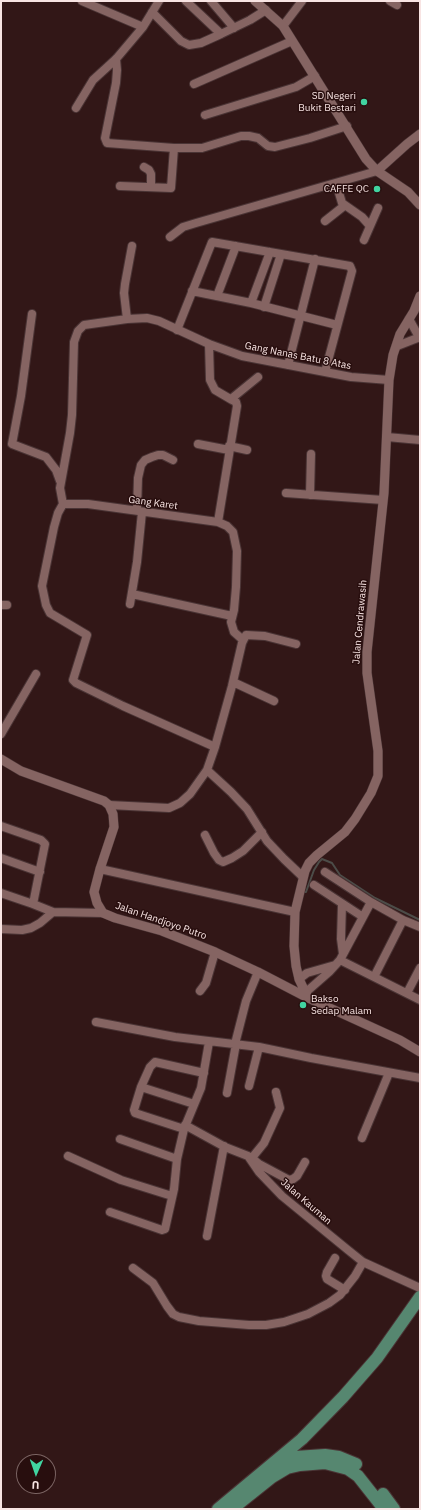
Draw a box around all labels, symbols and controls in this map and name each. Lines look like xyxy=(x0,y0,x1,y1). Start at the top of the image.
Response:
place label: SD Negeri Bukit Bestari xyxy=(298,90,356,114)
marker: SD Negeri Bukit Bestari xyxy=(359,97,369,107)
place label: CAFFE QC xyxy=(324,183,369,195)
marker: CAFFE QC xyxy=(372,184,382,194)
street label: Gang Nanas Batu 8 Atas xyxy=(244,340,352,372)
street label: Gang Karet xyxy=(128,494,178,512)
street label: Jalan Cendrawasih xyxy=(350,579,370,665)
street label: Jalan Handjoyo Putro xyxy=(114,900,208,942)
place label: Bakso Sedap Malam xyxy=(311,993,372,1016)
marker: Bakso Sedap Malam xyxy=(298,1000,308,1010)
street label: Jalan Kauman xyxy=(278,1177,334,1227)
north arrow xyxy=(16,1454,56,1494)
text: U xyxy=(32,1478,40,1492)

